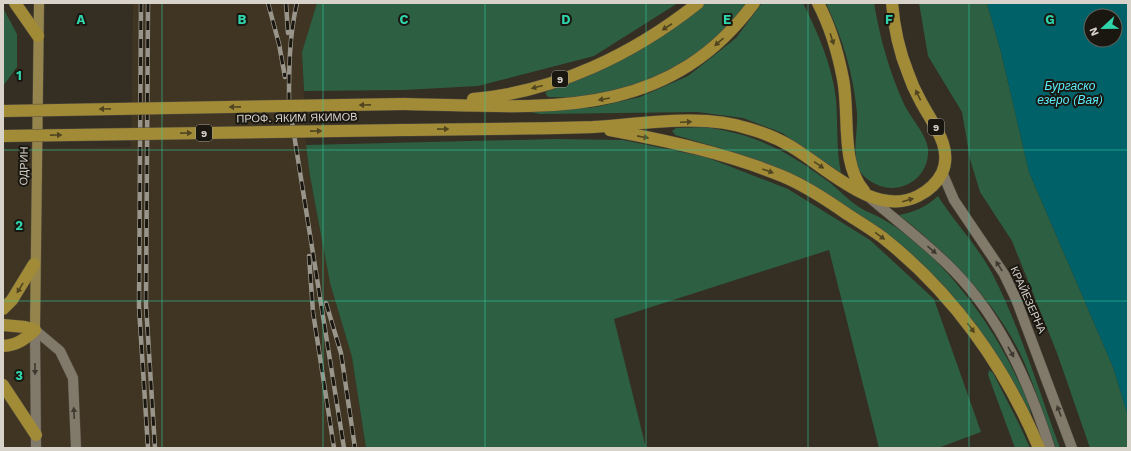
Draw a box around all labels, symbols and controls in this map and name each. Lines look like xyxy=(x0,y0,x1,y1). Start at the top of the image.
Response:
north arrow xyxy=(1083,8,1123,48)
text: A xyxy=(77,12,86,27)
text: B xyxy=(238,12,247,27)
text: C xyxy=(400,12,409,27)
text: D xyxy=(561,12,571,27)
text: E xyxy=(723,12,731,27)
text: F xyxy=(885,12,893,27)
text: G xyxy=(1045,12,1055,27)
one-way arrow xyxy=(662,23,672,31)
text: N xyxy=(1087,25,1102,38)
one-way arrow xyxy=(829,33,835,45)
one-way arrow xyxy=(714,38,724,47)
text: 1 xyxy=(16,68,22,83)
road number: 9 xyxy=(552,71,568,87)
water label: Бургаско езеро (Вая) xyxy=(1037,79,1103,107)
one-way arrow xyxy=(531,84,543,90)
one-way arrow xyxy=(914,89,921,101)
one-way arrow xyxy=(598,97,610,103)
one-way arrow xyxy=(358,102,371,108)
one-way arrow xyxy=(228,104,241,110)
one-way arrow xyxy=(99,106,111,113)
street label: ПРОФ. ЯКИМ ЯКИМОВ xyxy=(236,110,358,126)
one-way arrow xyxy=(680,119,693,125)
road number: 9 xyxy=(928,119,944,135)
road number: 9 xyxy=(196,125,212,141)
one-way arrow xyxy=(437,126,450,132)
one-way arrow xyxy=(310,128,323,134)
one-way arrow xyxy=(180,130,193,136)
one-way arrow xyxy=(50,132,62,139)
one-way arrow xyxy=(637,134,649,140)
street label: ОДРИН xyxy=(17,146,31,186)
one-way arrow xyxy=(814,161,824,169)
one-way arrow xyxy=(762,168,774,174)
one-way arrow xyxy=(902,197,914,203)
text: 2 xyxy=(15,218,23,233)
one-way arrow xyxy=(874,232,885,240)
one-way arrow xyxy=(927,245,937,254)
one-way arrow xyxy=(995,260,1002,271)
street label: КРАЙЕЗЕРНА xyxy=(1007,264,1049,336)
one-way arrow xyxy=(17,282,24,294)
one-way arrow xyxy=(967,323,975,334)
one-way arrow xyxy=(1008,346,1015,358)
one-way arrow xyxy=(32,363,38,376)
text: 3 xyxy=(15,368,23,383)
one-way arrow xyxy=(1055,405,1061,417)
one-way arrow xyxy=(71,407,78,419)

